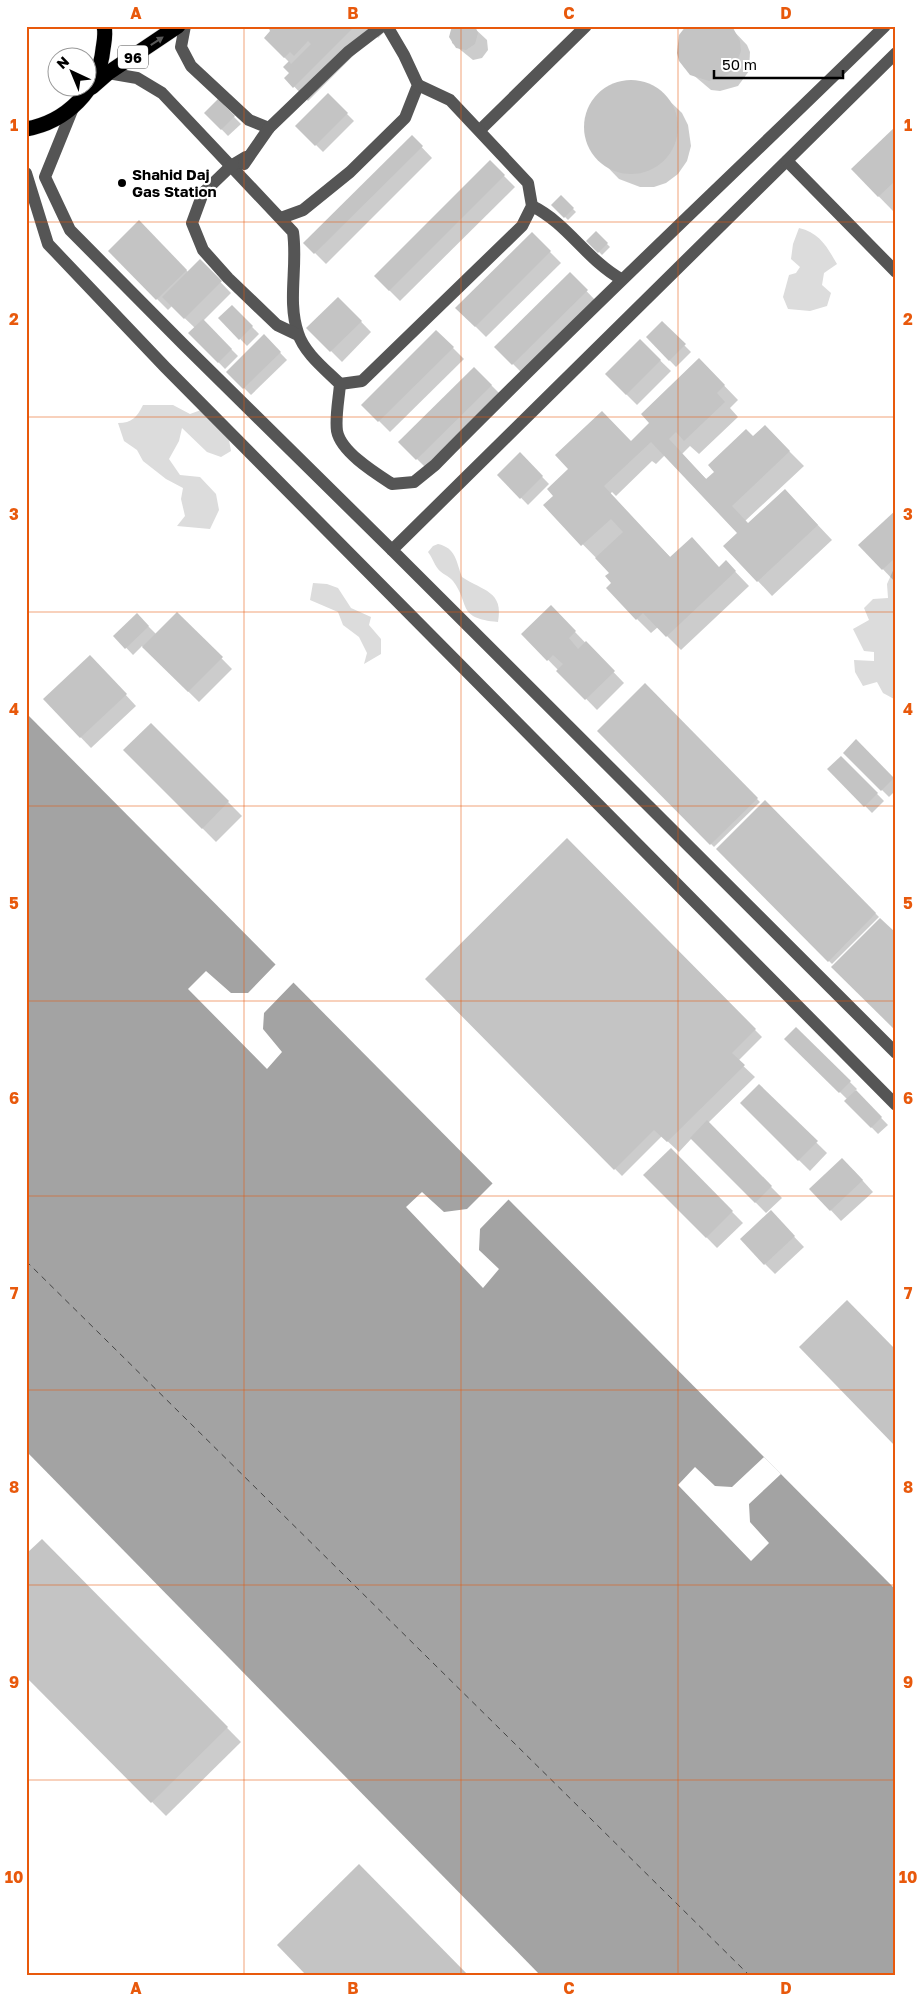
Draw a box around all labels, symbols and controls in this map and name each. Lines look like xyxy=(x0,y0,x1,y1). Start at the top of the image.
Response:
text: A xyxy=(130,3,142,23)
text: B xyxy=(347,3,359,23)
text: C xyxy=(563,3,575,23)
text: D xyxy=(780,3,792,23)
one-way arrow xyxy=(151,36,164,46)
road number: 96 xyxy=(118,46,148,68)
north arrow xyxy=(48,48,98,98)
scale bar xyxy=(714,48,843,80)
text: N xyxy=(53,52,72,72)
text: 50 m xyxy=(722,55,757,73)
text: 1 xyxy=(10,115,18,135)
text: 1 xyxy=(904,115,912,135)
place label: Shahid Daj Gas Station xyxy=(132,165,217,200)
marker: Shahid Daj Gas Station xyxy=(116,177,128,189)
text: 2 xyxy=(9,309,19,329)
text: 2 xyxy=(903,309,913,329)
text: 3 xyxy=(9,504,19,524)
text: 3 xyxy=(903,504,913,524)
text: 4 xyxy=(9,699,19,719)
text: 4 xyxy=(903,699,913,719)
text: 5 xyxy=(9,893,19,913)
text: 5 xyxy=(903,893,913,913)
text: 6 xyxy=(9,1088,19,1108)
text: 6 xyxy=(903,1088,913,1108)
text: 7 xyxy=(10,1283,19,1303)
text: 7 xyxy=(904,1283,913,1303)
text: 8 xyxy=(9,1477,19,1497)
text: 8 xyxy=(903,1477,913,1497)
text: 9 xyxy=(9,1672,19,1692)
text: 9 xyxy=(903,1672,913,1692)
text: 10 xyxy=(5,1867,23,1887)
text: 10 xyxy=(899,1867,917,1887)
text: A xyxy=(130,1978,142,1998)
text: B xyxy=(347,1978,359,1998)
text: C xyxy=(563,1978,575,1998)
text: D xyxy=(780,1978,792,1998)

